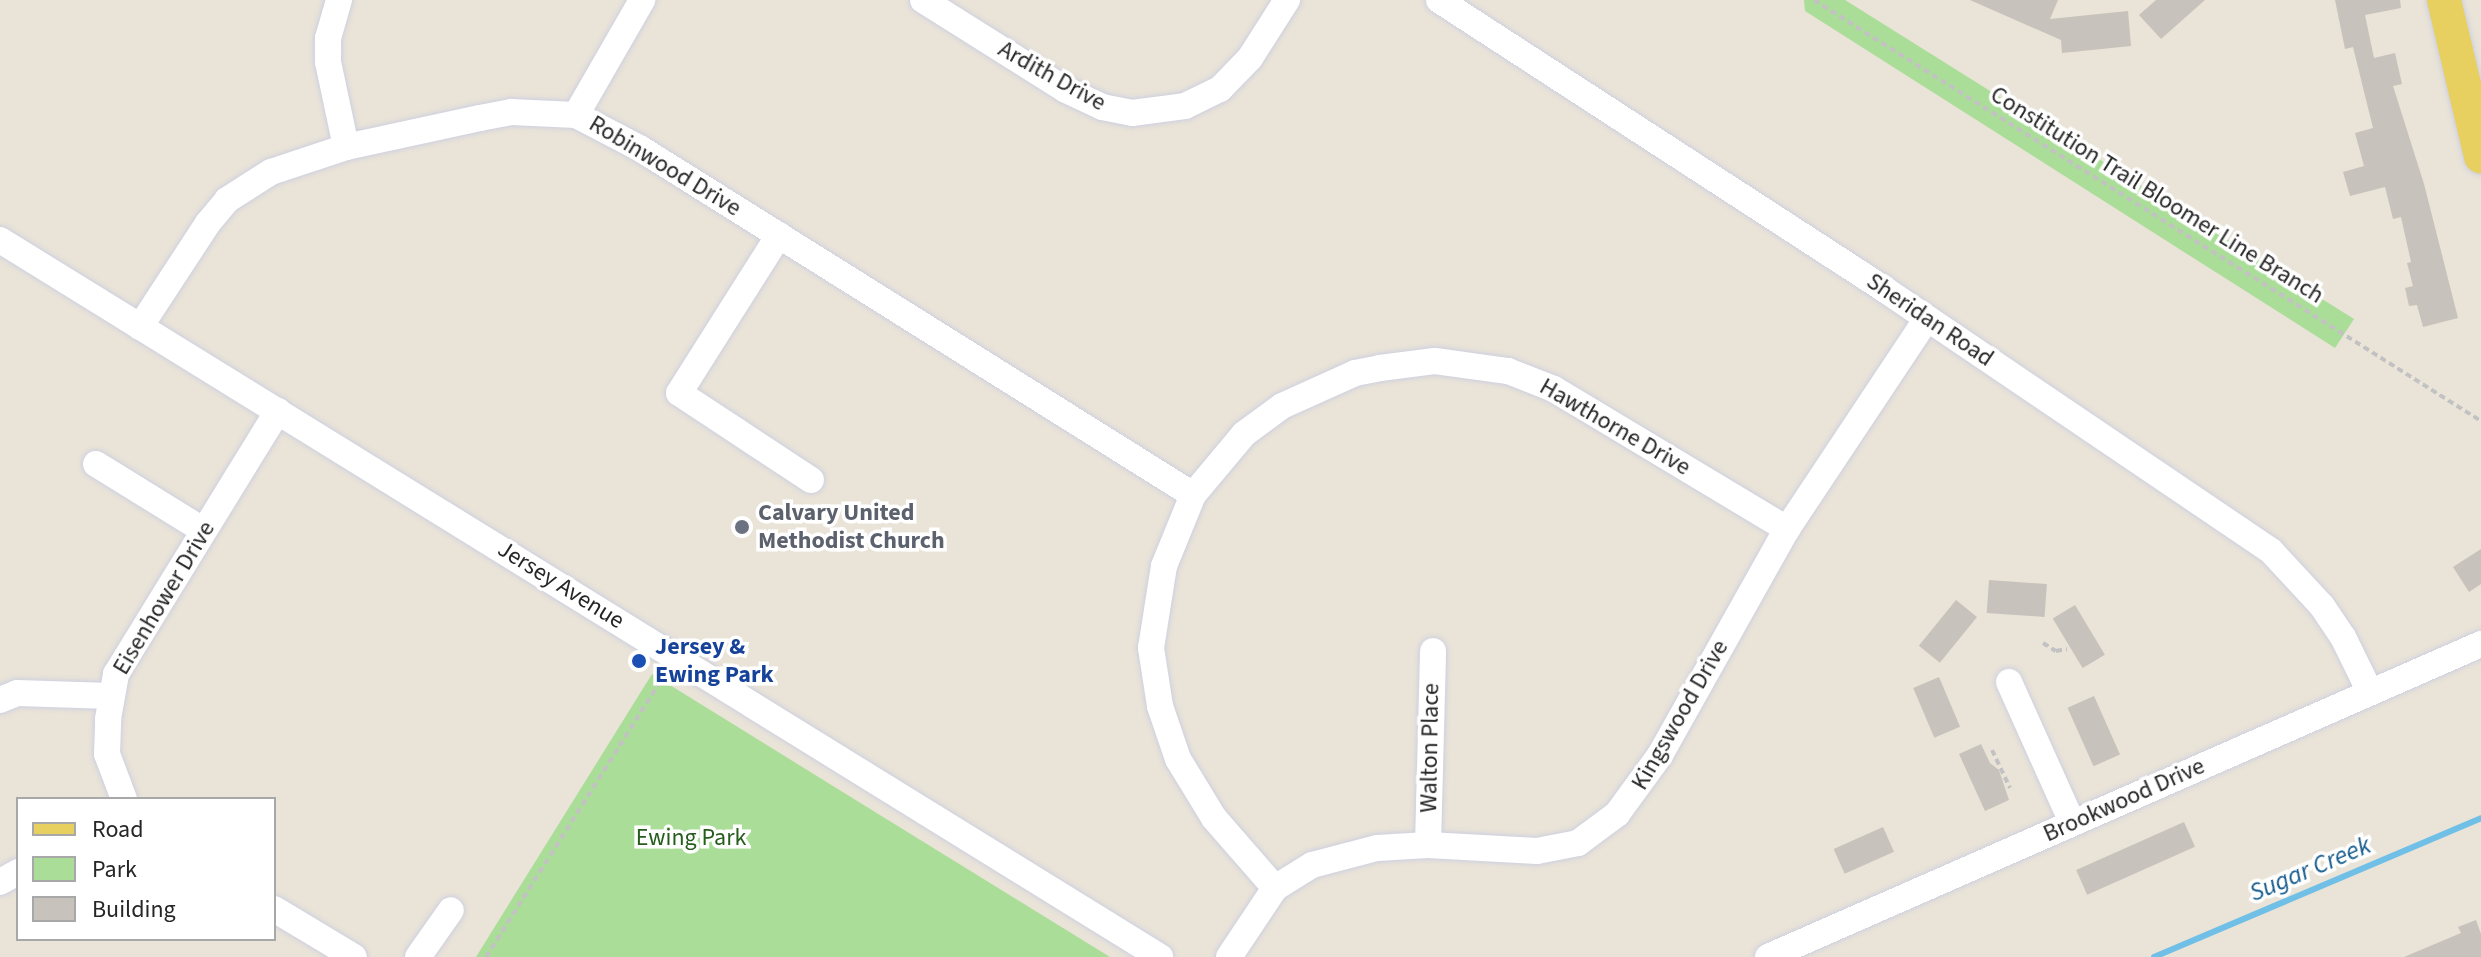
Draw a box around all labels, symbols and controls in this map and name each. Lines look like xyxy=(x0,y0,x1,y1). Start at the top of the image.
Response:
street label: Ardith Drive xyxy=(993,35,1111,117)
street label: Constitution Trail Bloomer Line Branch xyxy=(1985,80,2329,310)
street label: Robinwood Drive xyxy=(584,109,746,223)
street label: Sheridan Road xyxy=(1861,267,1999,373)
street label: Hawthorne Drive xyxy=(1534,372,1696,482)
place label: Calvary United Methodist Church xyxy=(758,499,945,555)
street label: Eisenhower Drive xyxy=(107,516,221,680)
marker: Calvary United Methodist Church xyxy=(733,518,751,536)
street label: Jersey Avenue xyxy=(492,535,630,635)
place label: Jersey & Ewing Park xyxy=(655,633,774,689)
street label: Kingswood Drive xyxy=(1625,635,1735,795)
marker: Jersey & Ewing Park xyxy=(630,652,648,670)
street label: Walton Place xyxy=(1414,683,1446,813)
street label: Brookwood Drive xyxy=(2039,752,2209,848)
legend xyxy=(16,797,276,941)
text: Road xyxy=(92,812,144,847)
park label: Ewing Park xyxy=(636,824,746,852)
water label: Sugar Creek xyxy=(2245,829,2375,909)
text: Park xyxy=(92,852,137,887)
text: Building xyxy=(92,892,176,927)

